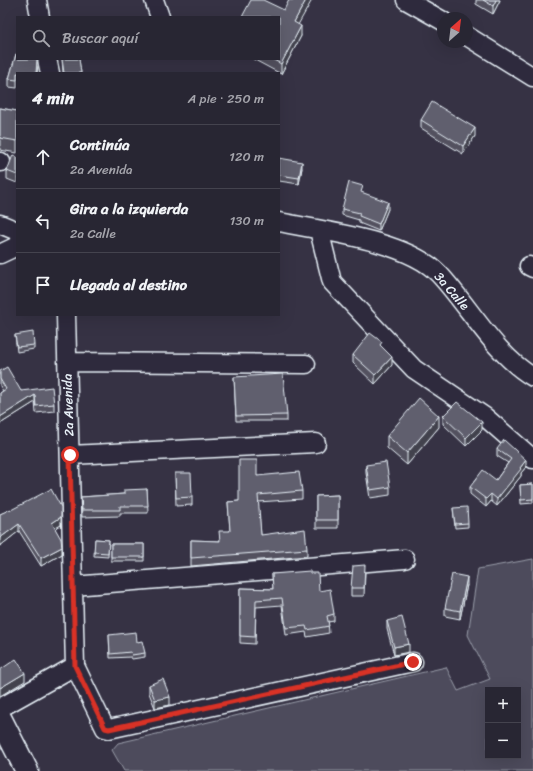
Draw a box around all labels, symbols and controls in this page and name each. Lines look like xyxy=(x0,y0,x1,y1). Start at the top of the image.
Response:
north arrow xyxy=(437,12,473,48)
search box xyxy=(16,16,280,60)
text: Buscar aquí xyxy=(62,25,139,51)
icon: search xyxy=(30,27,52,49)
text: 4 min xyxy=(32,83,74,113)
text: A pie · 250 m xyxy=(188,87,264,110)
text: Continúa xyxy=(70,132,129,158)
text: 120 m xyxy=(229,145,264,168)
icon: ahead xyxy=(32,146,54,168)
text: 2a Avenida xyxy=(70,158,133,181)
text: Gira a la izquierda xyxy=(70,196,188,222)
text: 130 m xyxy=(230,209,264,232)
icon: left xyxy=(32,210,54,232)
text: 2a Calle xyxy=(70,222,116,245)
street label: 3a Calle xyxy=(428,266,476,316)
text: Llegada al destino xyxy=(70,272,187,298)
icon: arrive xyxy=(32,274,54,296)
street label: 2a Avenida xyxy=(55,373,81,437)
route start xyxy=(61,446,79,464)
route end xyxy=(404,653,422,671)
map controls xyxy=(485,687,521,759)
button: + xyxy=(485,687,521,723)
button: − xyxy=(485,723,521,759)

